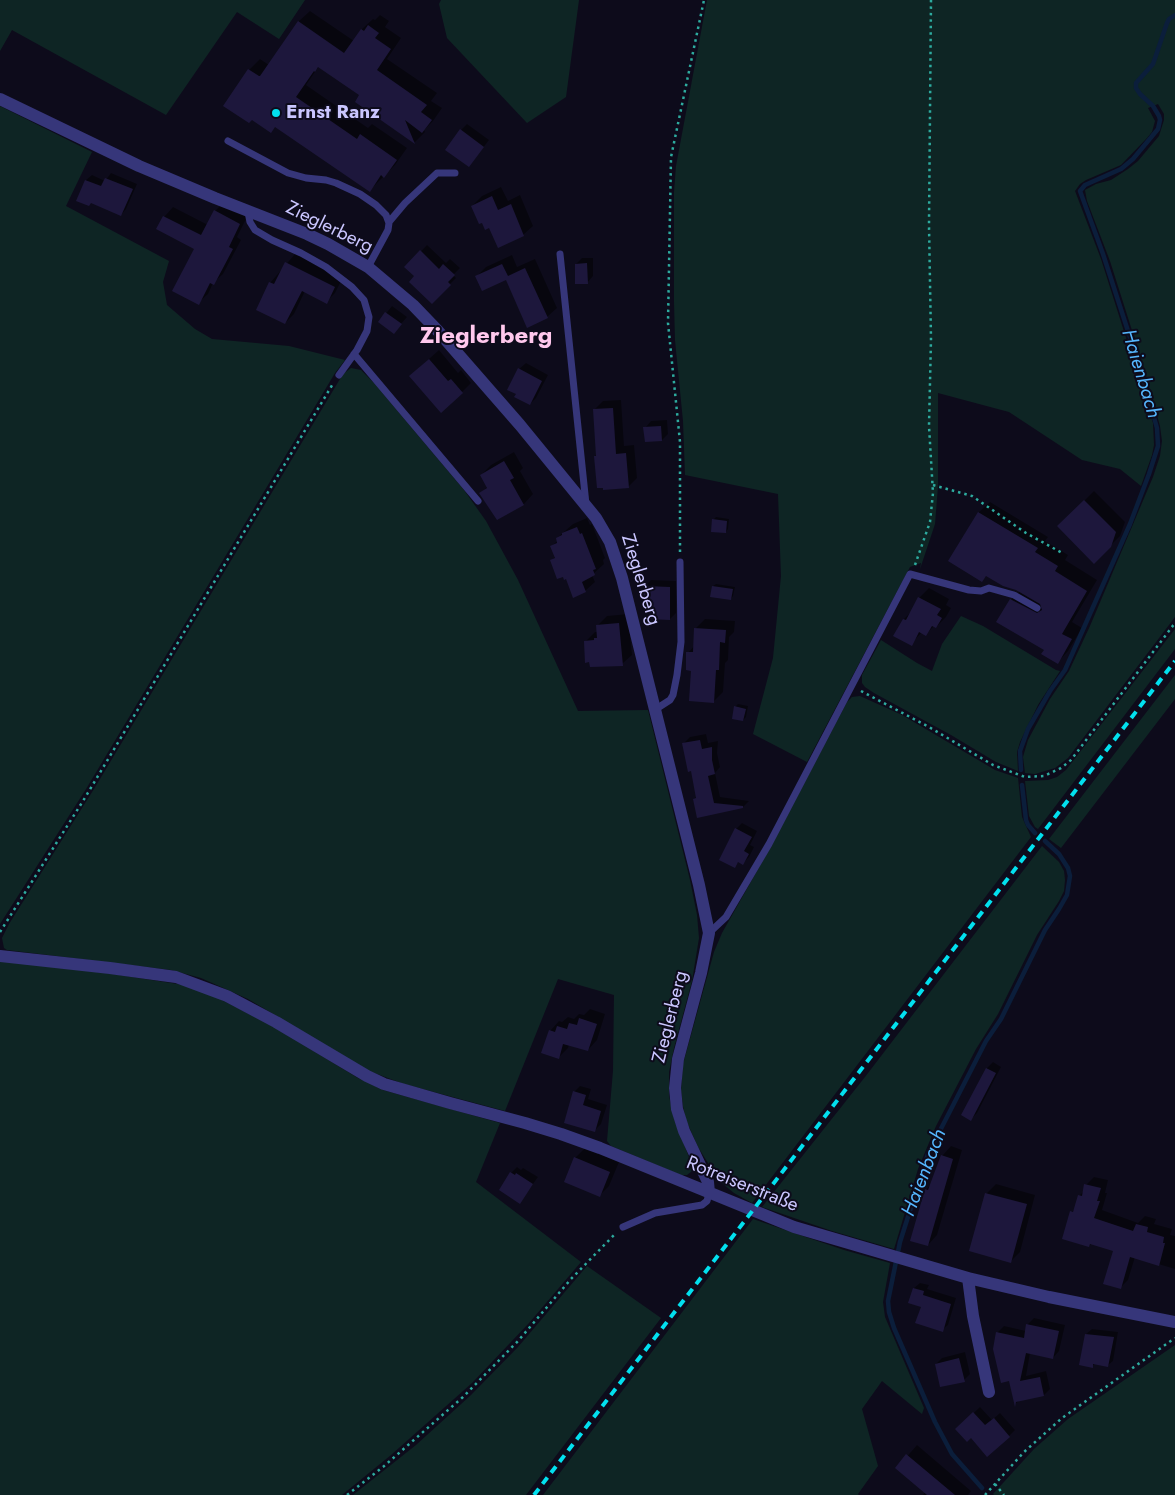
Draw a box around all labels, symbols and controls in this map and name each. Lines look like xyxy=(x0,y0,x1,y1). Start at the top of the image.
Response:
place label: Ernst Ranz xyxy=(286,102,380,124)
marker: Ernst Ranz xyxy=(270,107,282,119)
street label: Zieglerberg xyxy=(282,197,376,259)
district label: Zieglerberg xyxy=(420,323,552,351)
water label: Haienbach xyxy=(1115,327,1165,421)
street label: Zieglerberg xyxy=(615,532,665,628)
street label: Zieglerberg xyxy=(649,969,693,1065)
water label: Haienbach xyxy=(897,1126,953,1220)
street label: Rotreiserstraße xyxy=(683,1152,801,1218)

